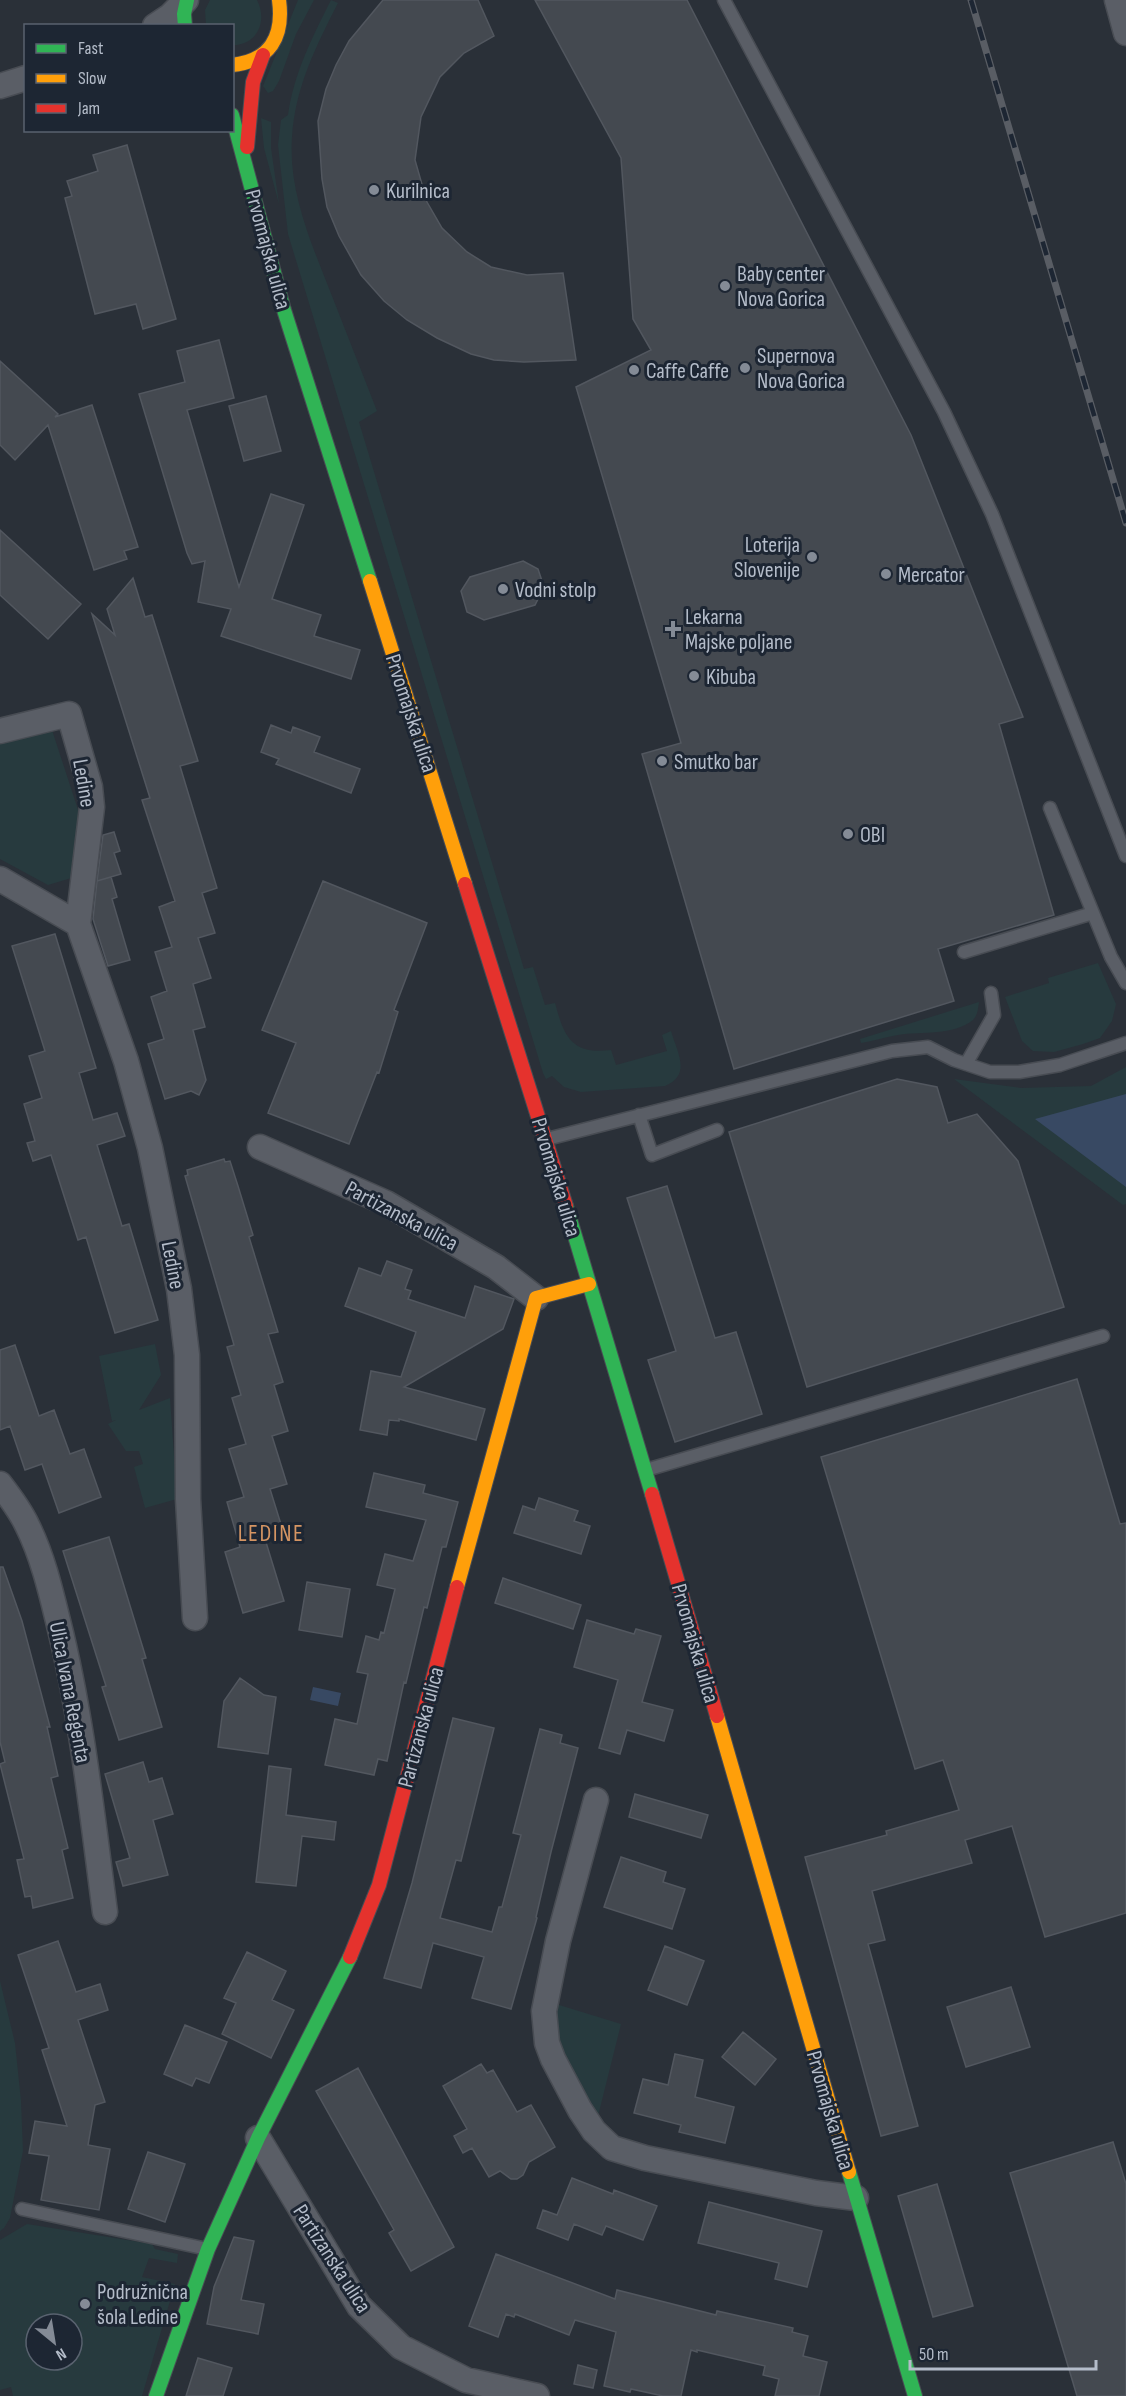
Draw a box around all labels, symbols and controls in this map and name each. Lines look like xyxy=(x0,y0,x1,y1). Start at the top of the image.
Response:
legend xyxy=(24,24,234,132)
text: Fast xyxy=(78,38,104,59)
text: Slow xyxy=(78,68,107,89)
text: Jam xyxy=(77,98,100,119)
place label: Kurilnica xyxy=(386,178,450,205)
marker: Kurilnica xyxy=(367,183,381,197)
street label: Prvomajska ulica xyxy=(239,187,296,312)
place label: Baby center Nova Gorica xyxy=(737,261,825,313)
marker: Baby center Nova Gorica xyxy=(718,279,732,293)
place label: Supernova Nova Gorica xyxy=(757,343,845,395)
place label: Caffe Caffe xyxy=(646,358,729,385)
marker: Supernova Nova Gorica xyxy=(738,361,752,375)
marker: Caffe Caffe xyxy=(627,363,641,377)
place label: Loterija Slovenije xyxy=(734,532,800,584)
marker: Loterija Slovenije xyxy=(805,550,819,564)
place label: Mercator xyxy=(898,562,965,589)
marker: Mercator xyxy=(879,567,893,581)
place label: Vodni stolp xyxy=(515,577,596,604)
marker: Vodni stolp xyxy=(496,582,510,596)
place label: Lekarna Majske poljane xyxy=(685,604,792,656)
marker: Lekarna Majske poljane xyxy=(666,622,680,636)
street label: Prvomajska ulica xyxy=(379,651,442,776)
place label: Kibuba xyxy=(706,664,756,691)
marker: Kibuba xyxy=(687,669,701,683)
place label: Smutko bar xyxy=(674,749,758,776)
marker: Smutko bar xyxy=(655,754,669,768)
street label: Ledine xyxy=(66,757,101,809)
place label: OBI xyxy=(860,822,885,849)
marker: OBI xyxy=(841,827,855,841)
street label: Prvomajska ulica xyxy=(525,1115,586,1240)
street label: Partizanska ulica xyxy=(340,1175,462,1257)
street label: Ledine xyxy=(155,1239,190,1292)
district label: LEDINE xyxy=(238,1519,304,1548)
street label: Prvomajska ulica xyxy=(665,1581,724,1706)
street label: Ulica Ivana Regenta xyxy=(43,1619,96,1765)
street label: Partizanska ulica xyxy=(392,1664,451,1791)
street label: Prvomajska ulica xyxy=(800,2048,859,2173)
street label: Partizanska ulica xyxy=(287,2200,377,2318)
place label: Podružnična šola Ledine xyxy=(97,2279,188,2331)
marker: Podružnična šola Ledine xyxy=(78,2297,92,2311)
north arrow xyxy=(24,2312,84,2372)
scale bar xyxy=(910,2333,1096,2371)
text: N xyxy=(52,2343,69,2364)
text: 50 m xyxy=(919,2344,949,2365)

